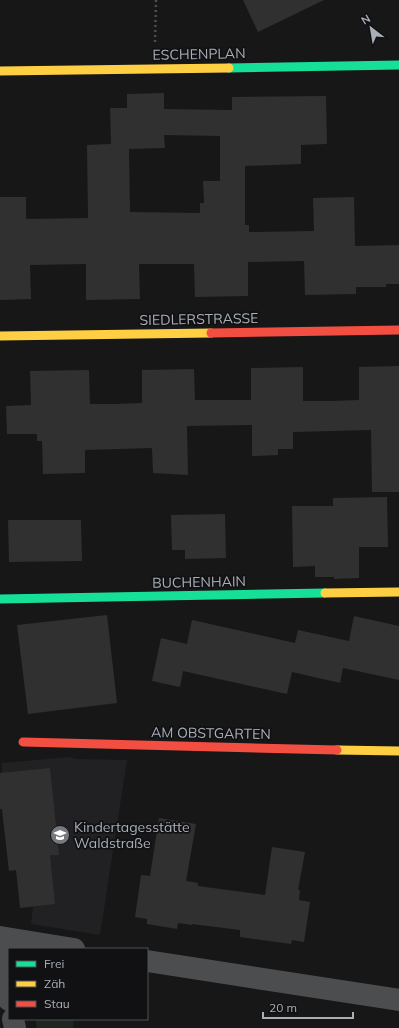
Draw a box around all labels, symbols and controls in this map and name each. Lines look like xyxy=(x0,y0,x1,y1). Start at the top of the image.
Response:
north arrow xyxy=(351,8,391,48)
text: N xyxy=(359,11,373,28)
street label: ESCHENPLAN xyxy=(152,44,246,64)
street label: SIEDLERSTRASSE xyxy=(139,309,259,329)
street label: BUCHENHAIN xyxy=(152,572,246,592)
street label: AM OBSTGARTEN xyxy=(151,723,271,743)
place label: Kindertagesstätte Waldstraße xyxy=(74,818,190,852)
school or university icon: Kindertagesstätte Waldstraße xyxy=(49,824,71,846)
legend xyxy=(8,948,148,1020)
text: Frei xyxy=(44,956,64,971)
text: Zäh xyxy=(44,976,65,991)
scale bar xyxy=(263,994,353,1020)
text: Stau xyxy=(44,996,70,1011)
text: 20 m xyxy=(269,1000,297,1015)

